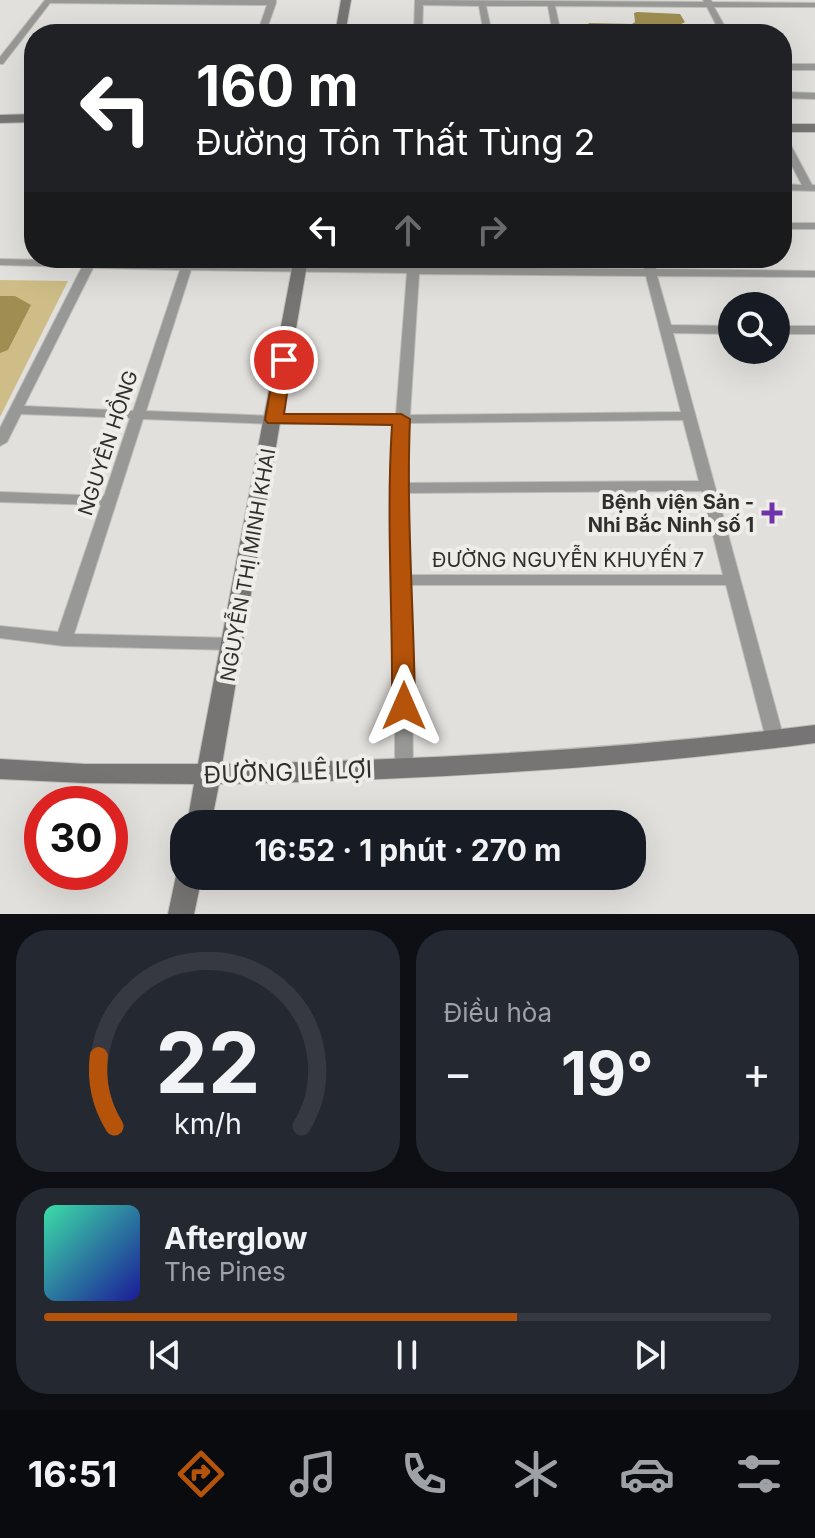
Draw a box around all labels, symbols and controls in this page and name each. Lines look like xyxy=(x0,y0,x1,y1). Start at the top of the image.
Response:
text: 160 m xyxy=(196,52,359,120)
icon: left xyxy=(64,56,168,160)
text: Đường Tôn Thất Tùng 2 xyxy=(196,120,595,164)
icon: left xyxy=(302,208,346,252)
icon: ahead xyxy=(386,208,430,252)
icon: right xyxy=(470,208,514,252)
map controls xyxy=(718,292,790,364)
button: search xyxy=(718,292,790,364)
pin xyxy=(250,326,318,394)
icon: arrive xyxy=(262,338,306,382)
street label: NGUYÊN HỒNG xyxy=(69,366,143,519)
street label: NGUYỄN THỊ MINH KHAI xyxy=(212,446,280,683)
place label: Bệnh viện Sản - Nhi Bắc Ninh số 1 xyxy=(588,490,754,537)
marker: Bệnh viện Sản - Nhi Bắc Ninh số 1 xyxy=(761,502,783,524)
street label: ĐƯỜNG NGUYỄN KHUYẾN 7 xyxy=(432,544,704,572)
position arrow xyxy=(362,664,446,748)
street label: ĐƯỜNG LÊ LỢI xyxy=(203,754,373,789)
speed limit sign: 30 xyxy=(24,786,128,890)
text: 16:52 · 1 phút · 270 m xyxy=(255,832,561,868)
text: Điều hòa xyxy=(444,997,552,1028)
text: 22 xyxy=(155,1012,260,1113)
text: 19° xyxy=(561,1037,653,1109)
text: − xyxy=(444,1046,473,1100)
text: + xyxy=(742,1046,771,1100)
text: km/h xyxy=(174,1106,242,1141)
text: Afterglow xyxy=(164,1220,308,1256)
text: The Pines xyxy=(164,1256,286,1287)
icon: previous xyxy=(143,1333,187,1377)
icon: pause xyxy=(385,1333,429,1377)
icon: next xyxy=(628,1333,672,1377)
icon: directions xyxy=(173,1446,229,1502)
icon: music xyxy=(285,1446,341,1502)
icon: phone xyxy=(396,1446,452,1502)
icon: climate xyxy=(508,1446,564,1502)
icon: car xyxy=(619,1446,675,1502)
icon: filters xyxy=(731,1446,787,1502)
text: 16:51 xyxy=(28,1452,117,1496)

